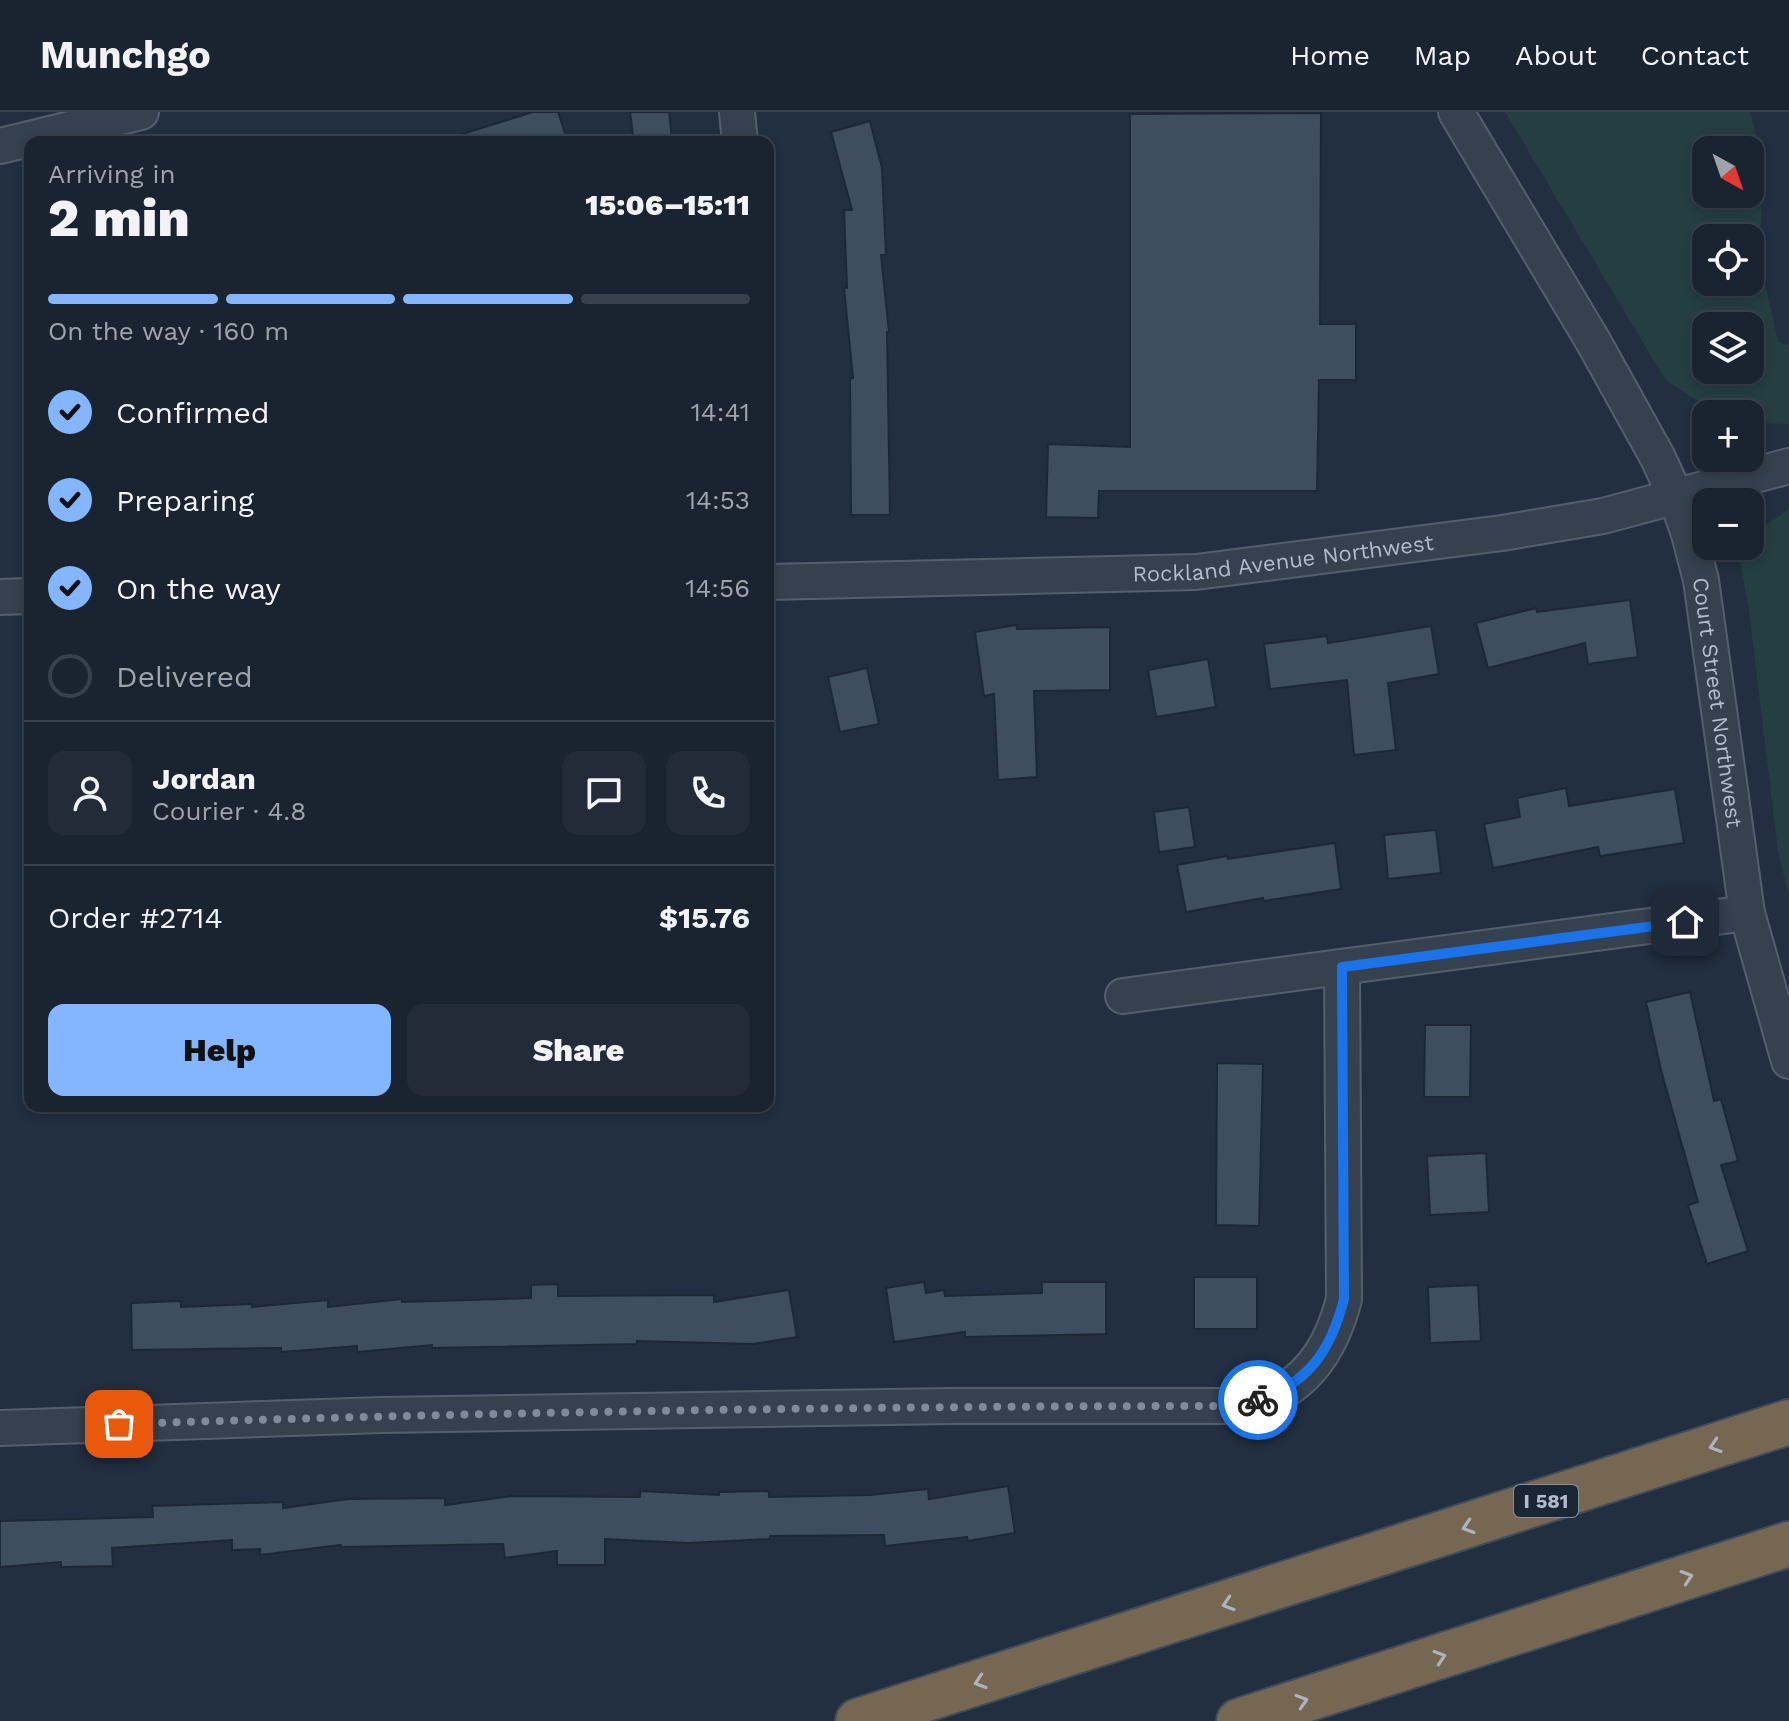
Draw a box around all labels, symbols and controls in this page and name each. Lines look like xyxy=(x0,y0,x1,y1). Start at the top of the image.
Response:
text: Munchgo xyxy=(40,33,211,77)
text: Home xyxy=(1290,39,1370,72)
text: Map xyxy=(1414,39,1471,72)
text: About xyxy=(1515,39,1597,72)
text: Contact xyxy=(1641,39,1749,72)
north arrow xyxy=(1692,136,1764,208)
map controls xyxy=(1692,136,1764,560)
text: Arriving in xyxy=(48,159,176,189)
text: 15:06–15:11 xyxy=(585,187,750,222)
text: 2 min xyxy=(48,188,190,249)
button: locate xyxy=(1692,224,1764,296)
button: layers xyxy=(1692,312,1764,384)
text: On the way · 160 m xyxy=(48,316,289,346)
icon: check xyxy=(48,390,92,434)
text: Confirmed xyxy=(116,395,270,430)
text: 14:41 xyxy=(691,397,750,427)
button: + xyxy=(1692,400,1764,472)
icon: check xyxy=(48,478,92,522)
text: Preparing xyxy=(116,483,254,518)
text: 14:53 xyxy=(686,485,750,515)
button: − xyxy=(1692,488,1764,560)
street label: Rockland Avenue Northwest xyxy=(1132,529,1435,586)
icon: check xyxy=(48,566,92,610)
text: On the way xyxy=(116,571,281,606)
text: 14:56 xyxy=(685,573,750,603)
street label: Court Street Northwest xyxy=(1688,576,1748,829)
text: Delivered xyxy=(116,659,253,694)
button: person xyxy=(48,751,132,835)
button: chat xyxy=(562,751,646,835)
button: phone xyxy=(666,751,750,835)
text: Jordan xyxy=(152,761,256,796)
text: Courier · 4.8 xyxy=(152,796,306,826)
pin xyxy=(1651,888,1719,956)
text: Order #2714 xyxy=(48,900,223,935)
text: $15.76 xyxy=(659,900,750,935)
icon: home xyxy=(1663,900,1707,944)
button: Help xyxy=(48,1004,391,1096)
button: Share xyxy=(407,1004,750,1096)
courier xyxy=(1218,1360,1298,1440)
icon: bike xyxy=(1236,1378,1280,1422)
pin xyxy=(85,1390,153,1458)
icon: bag xyxy=(97,1402,141,1446)
one-way arrow xyxy=(1708,1437,1722,1453)
road number: I 581 xyxy=(1514,1485,1578,1517)
one-way arrow xyxy=(1461,1517,1475,1533)
one-way arrow xyxy=(1680,1570,1694,1586)
one-way arrow xyxy=(1221,1595,1235,1611)
one-way arrow xyxy=(1432,1651,1446,1667)
one-way arrow xyxy=(974,1673,988,1689)
one-way arrow xyxy=(1295,1694,1309,1710)

